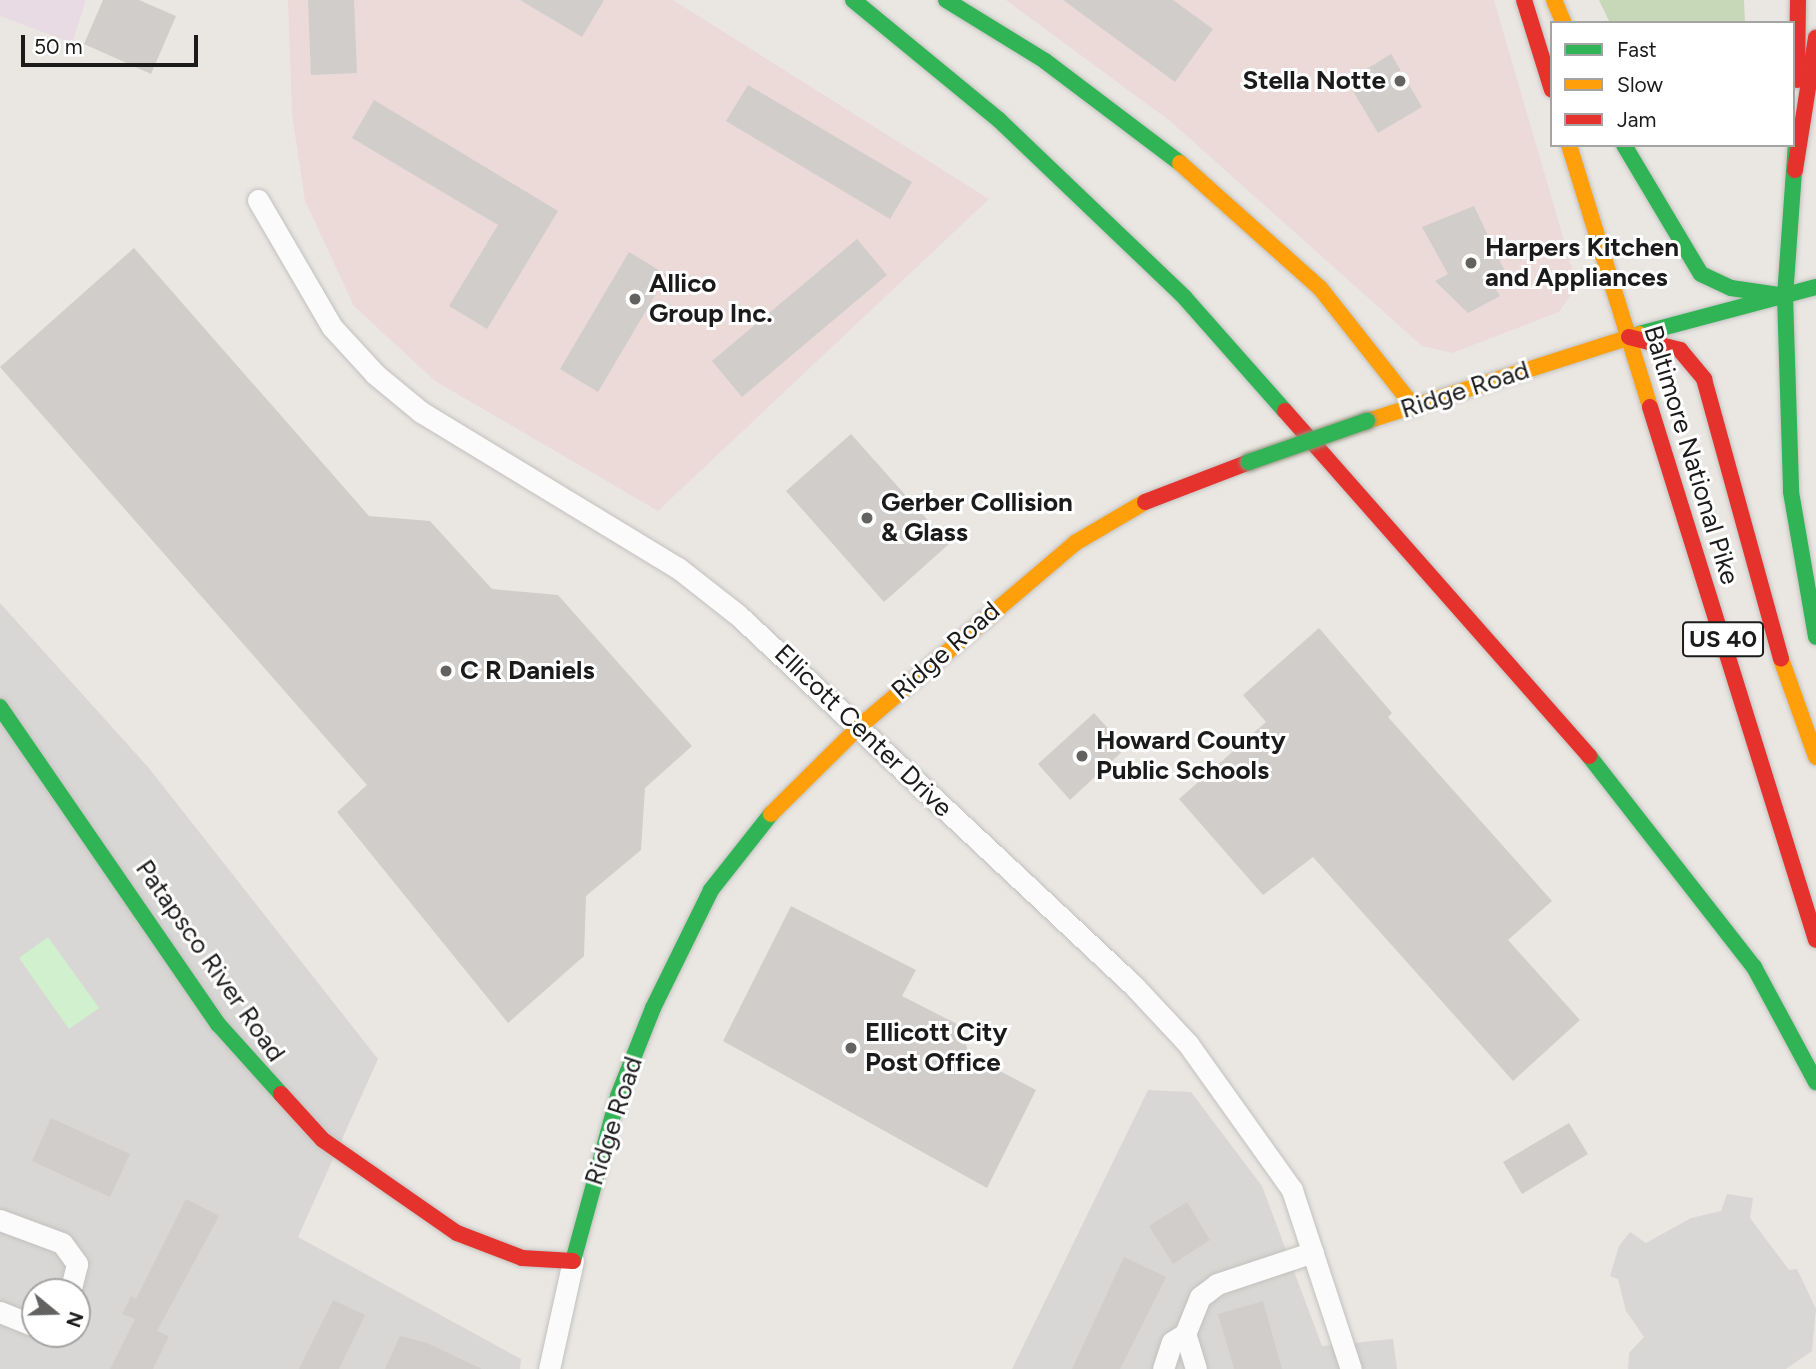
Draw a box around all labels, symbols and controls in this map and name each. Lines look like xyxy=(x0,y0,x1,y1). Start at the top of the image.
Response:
scale bar xyxy=(24,21,201,65)
legend xyxy=(1550,21,1795,147)
text: 50 m xyxy=(34,34,83,59)
text: Fast xyxy=(1617,37,1657,62)
place label: Stella Notte xyxy=(1242,65,1386,97)
text: Slow xyxy=(1617,72,1663,97)
marker: Stella Notte xyxy=(1392,73,1408,89)
text: Jam xyxy=(1617,107,1656,132)
place label: Harpers Kitchen and Appliances xyxy=(1485,232,1679,294)
marker: Harpers Kitchen and Appliances xyxy=(1463,255,1479,271)
place label: Allico Group Inc. xyxy=(649,268,773,330)
marker: Allico Group Inc. xyxy=(627,291,643,307)
street label: Baltimore National Pike xyxy=(1637,322,1745,588)
street label: Ridge Road xyxy=(1397,355,1533,425)
place label: Gerber Collision & Glass xyxy=(881,487,1073,548)
marker: Gerber Collision & Glass xyxy=(859,510,875,526)
street label: Ridge Road xyxy=(885,596,1007,706)
road number: US 40 xyxy=(1681,618,1765,660)
street label: Ellicott Center Drive xyxy=(768,638,958,824)
place label: C R Daniels xyxy=(460,655,595,687)
marker: C R Daniels xyxy=(438,663,454,679)
place label: Howard County Public Schools xyxy=(1096,725,1286,786)
marker: Howard County Public Schools xyxy=(1074,748,1090,764)
street label: Patapsco River Road xyxy=(129,854,291,1068)
place label: Ellicott City Post Office xyxy=(865,1017,1007,1078)
marker: Ellicott City Post Office xyxy=(843,1040,859,1056)
street label: Ridge Road xyxy=(579,1053,649,1189)
north arrow xyxy=(21,1278,91,1348)
text: N xyxy=(61,1309,88,1330)

